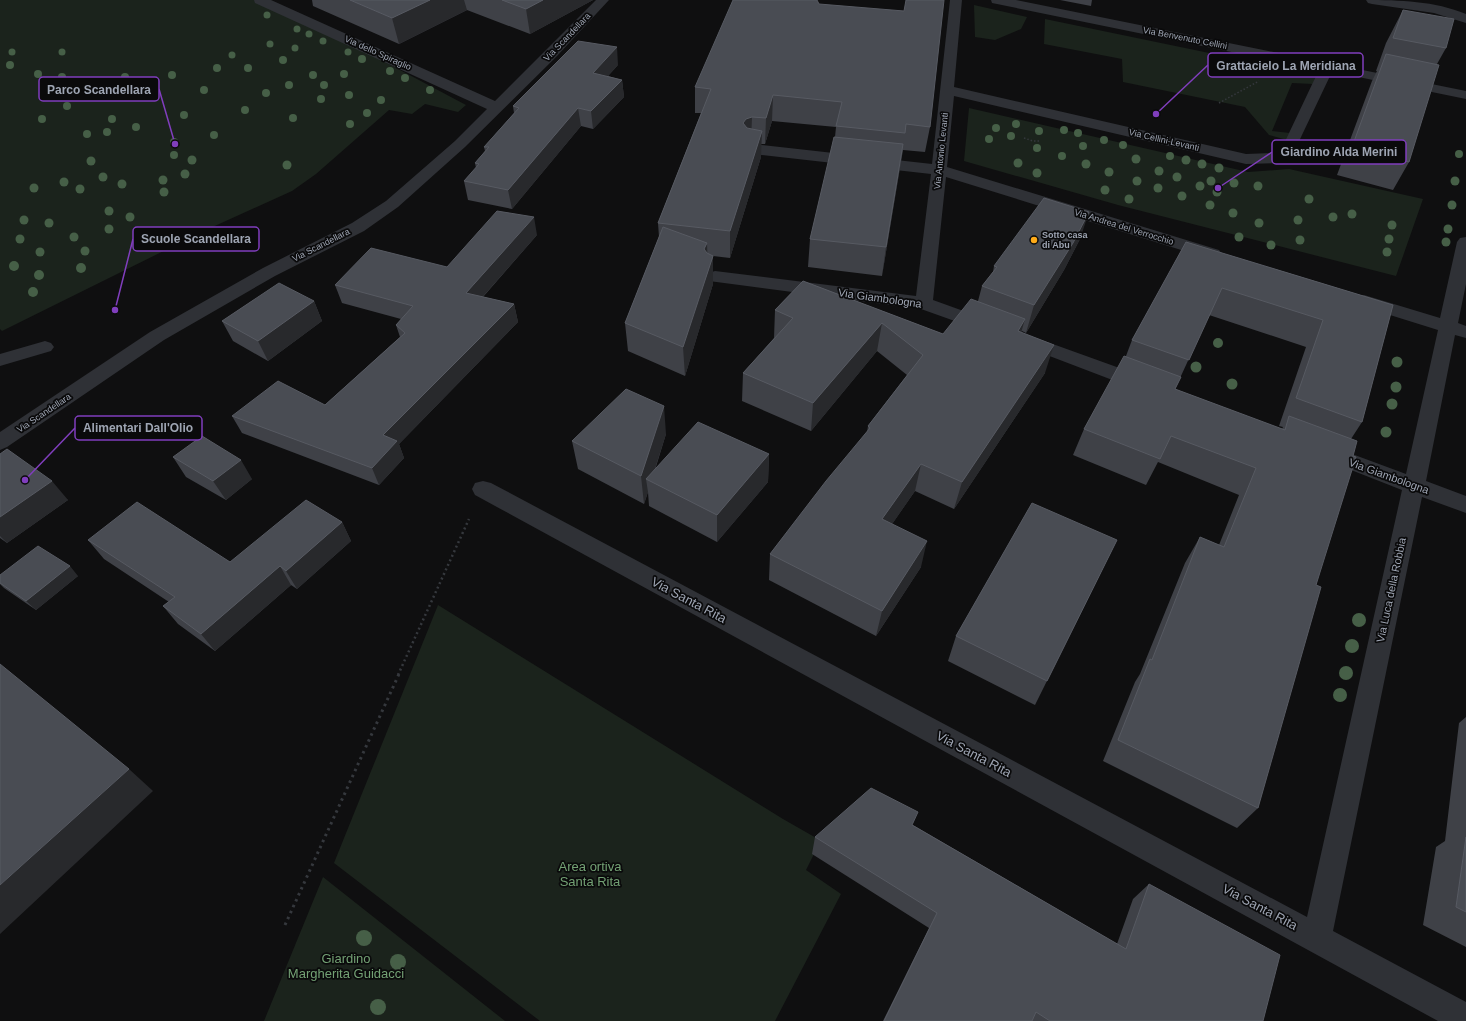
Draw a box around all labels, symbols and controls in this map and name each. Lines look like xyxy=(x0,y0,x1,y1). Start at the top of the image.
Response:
street label: Via Scandellara xyxy=(542,11,592,63)
street label: Via Benvenuto Cellini xyxy=(1142,25,1228,51)
street label: Via dello Spiraglio xyxy=(343,34,413,72)
callout: Grattacielo La Meridiana xyxy=(1208,53,1363,77)
text: Grattacielo La Meridiana xyxy=(1216,59,1356,73)
callout: Parco Scandellara xyxy=(39,77,159,101)
text: Parco Scandellara xyxy=(47,83,151,97)
street label: Via Antonio Levanti xyxy=(932,112,950,190)
street label: Via Cellini-Levanti xyxy=(1128,127,1200,153)
callout: Giardino Alda Merini xyxy=(1272,140,1406,164)
text: Giardino Alda Merini xyxy=(1281,145,1397,159)
street label: Via Andrea del Verrocchio xyxy=(1073,207,1175,247)
street label: Via Scandellara xyxy=(291,226,351,264)
callout: Scuole Scandellara xyxy=(133,227,259,251)
place label: Sotto casa di Abu xyxy=(1042,230,1089,250)
text: Scuole Scandellara xyxy=(141,232,251,246)
marker: Sotto casa di Abu xyxy=(1029,235,1039,245)
street label: Via Giambologna xyxy=(837,286,923,310)
street label: Via Scandellara xyxy=(15,391,73,435)
callout: Alimentari Dall'Olio xyxy=(75,416,202,440)
text: Alimentari Dall'Olio xyxy=(83,421,193,435)
street label: Via Giambologna xyxy=(1347,456,1431,496)
street label: Via Luca della Robbia xyxy=(1374,536,1408,643)
street label: Via Santa Rita xyxy=(649,574,730,626)
street label: Via Santa Rita xyxy=(934,728,1015,780)
park label: Area ortiva Santa Rita xyxy=(559,859,622,889)
street label: Via Santa Rita xyxy=(1220,881,1301,933)
park label: Giardino Margherita Guidacci xyxy=(288,951,404,981)

